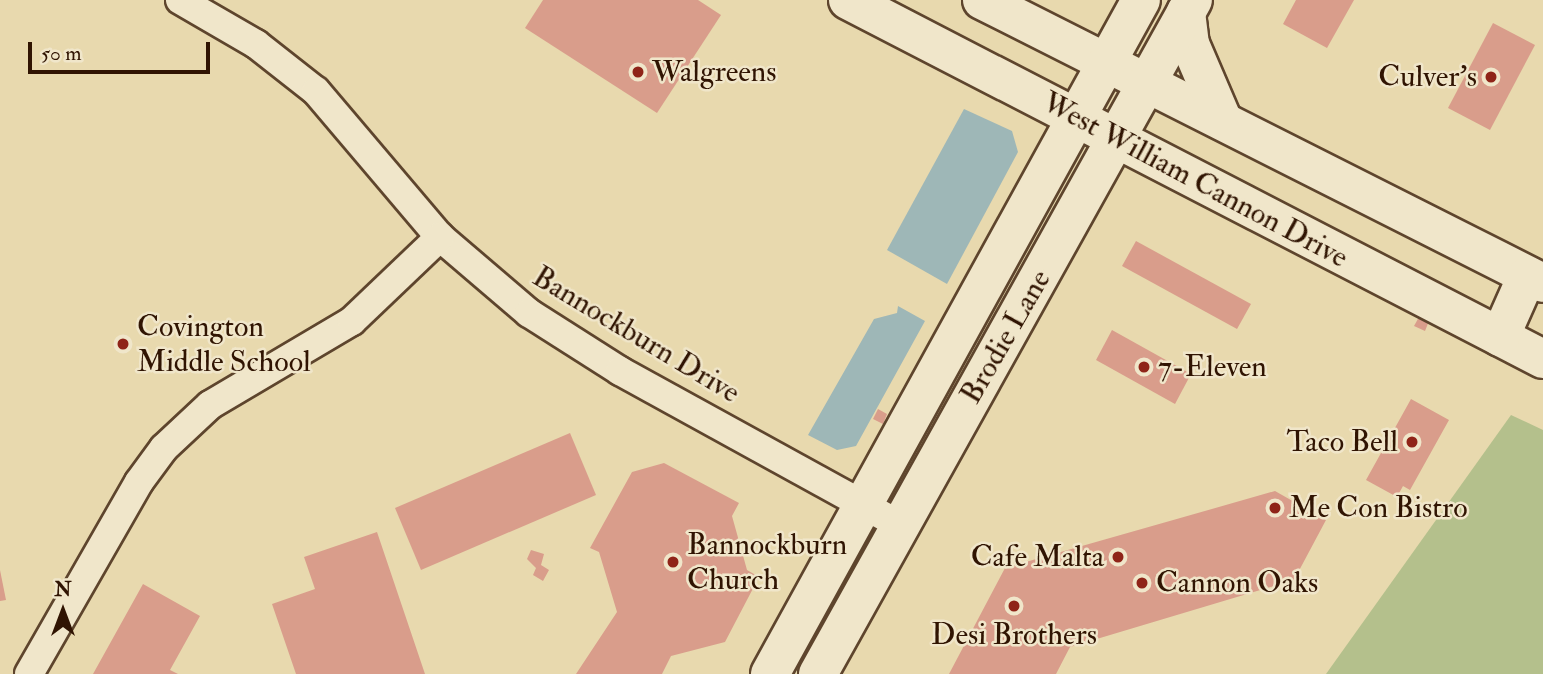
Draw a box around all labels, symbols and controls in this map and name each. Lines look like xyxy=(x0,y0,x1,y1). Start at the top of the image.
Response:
scale bar xyxy=(32,28,214,72)
text: 50 m xyxy=(41,40,82,67)
place label: Walgreens xyxy=(652,54,777,90)
place label: Culver's xyxy=(1378,59,1477,95)
marker: Walgreens xyxy=(630,64,646,80)
marker: Culver's xyxy=(1483,69,1499,85)
street label: West William Cannon Drive xyxy=(1036,84,1354,276)
street label: Bannockburn Drive xyxy=(526,259,746,411)
street label: Brodie Lane xyxy=(953,264,1059,410)
place label: Covington Middle School xyxy=(137,309,311,380)
marker: Covington Middle School xyxy=(115,336,131,352)
place label: 7-Eleven xyxy=(1158,349,1267,385)
marker: 7-Eleven xyxy=(1136,359,1152,375)
place label: Taco Bell xyxy=(1286,424,1398,460)
marker: Taco Bell xyxy=(1404,434,1420,450)
place label: Me Con Bistro xyxy=(1289,490,1468,526)
marker: Me Con Bistro xyxy=(1267,500,1283,516)
place label: Bannockburn Church xyxy=(687,527,847,598)
place label: Cafe Malta xyxy=(971,539,1104,575)
marker: Cafe Malta xyxy=(1110,549,1126,565)
marker: Bannockburn Church xyxy=(665,554,681,570)
place label: Cannon Oaks xyxy=(1156,565,1318,601)
marker: Cannon Oaks xyxy=(1134,575,1150,591)
north arrow xyxy=(28,576,98,646)
text: N xyxy=(54,578,72,602)
marker: Desi Brothers xyxy=(1006,598,1022,614)
place label: Desi Brothers xyxy=(931,617,1097,653)

